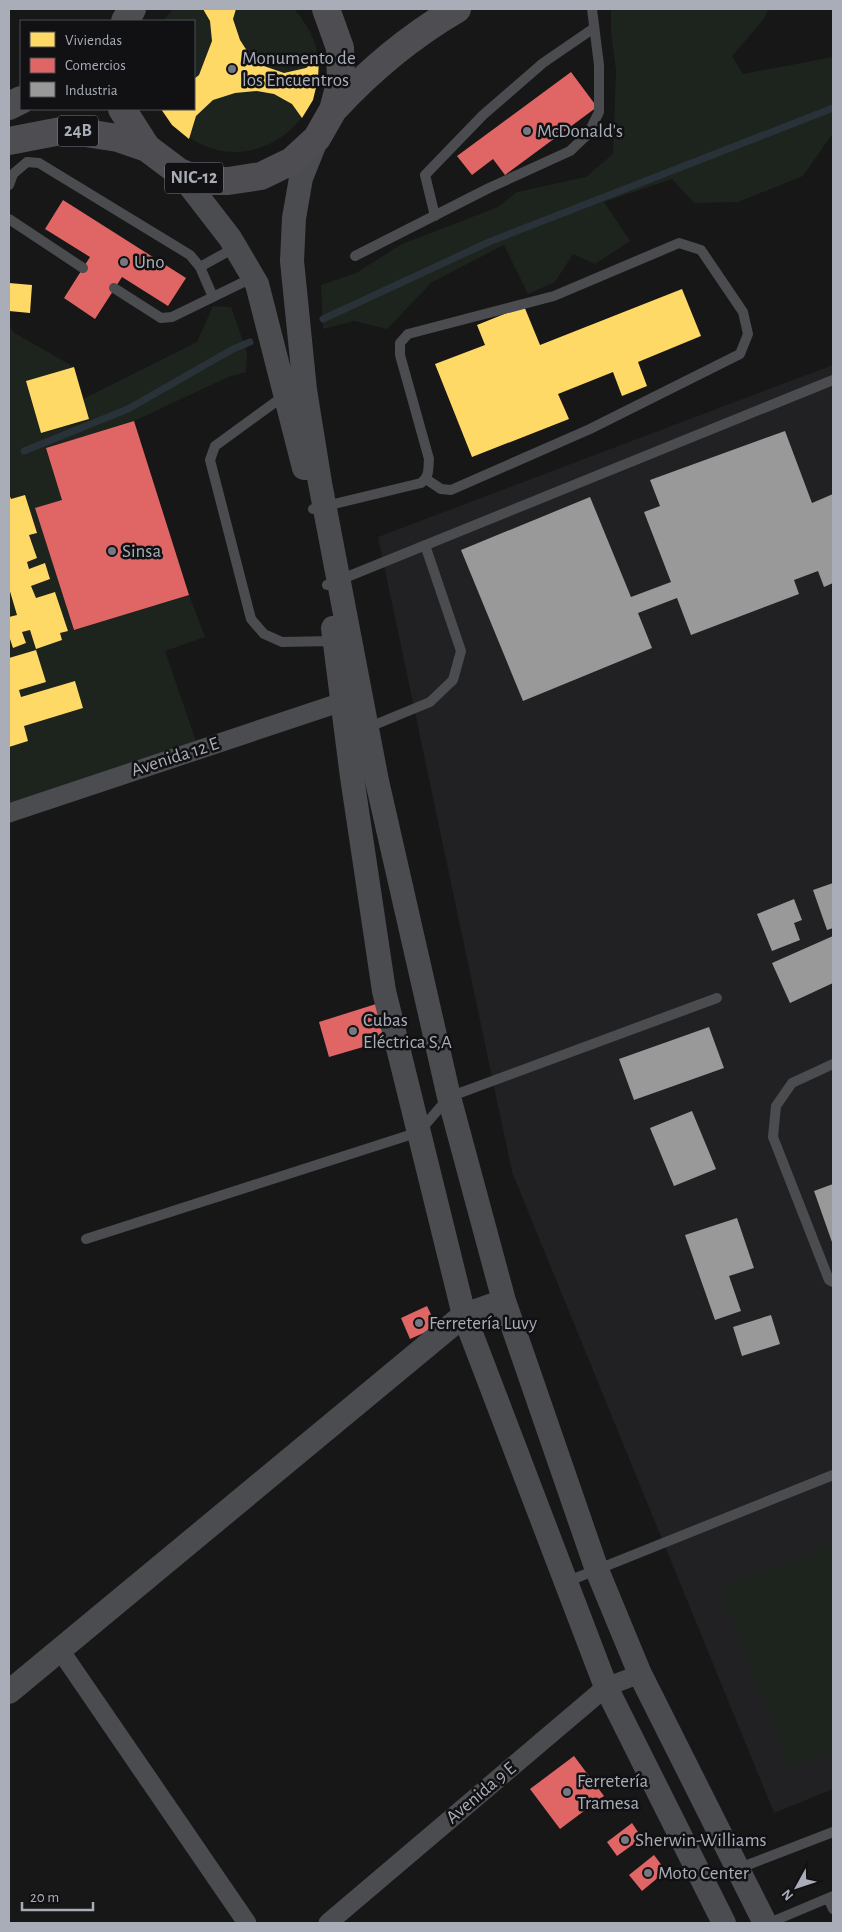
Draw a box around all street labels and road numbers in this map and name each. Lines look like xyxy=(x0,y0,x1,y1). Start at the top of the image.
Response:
road number: 24B xyxy=(58,115,98,146)
road number: NIC-12 xyxy=(165,162,223,194)
street label: Avenida 12 E xyxy=(129,734,221,780)
street label: Avenida 9 E xyxy=(443,1759,519,1827)

